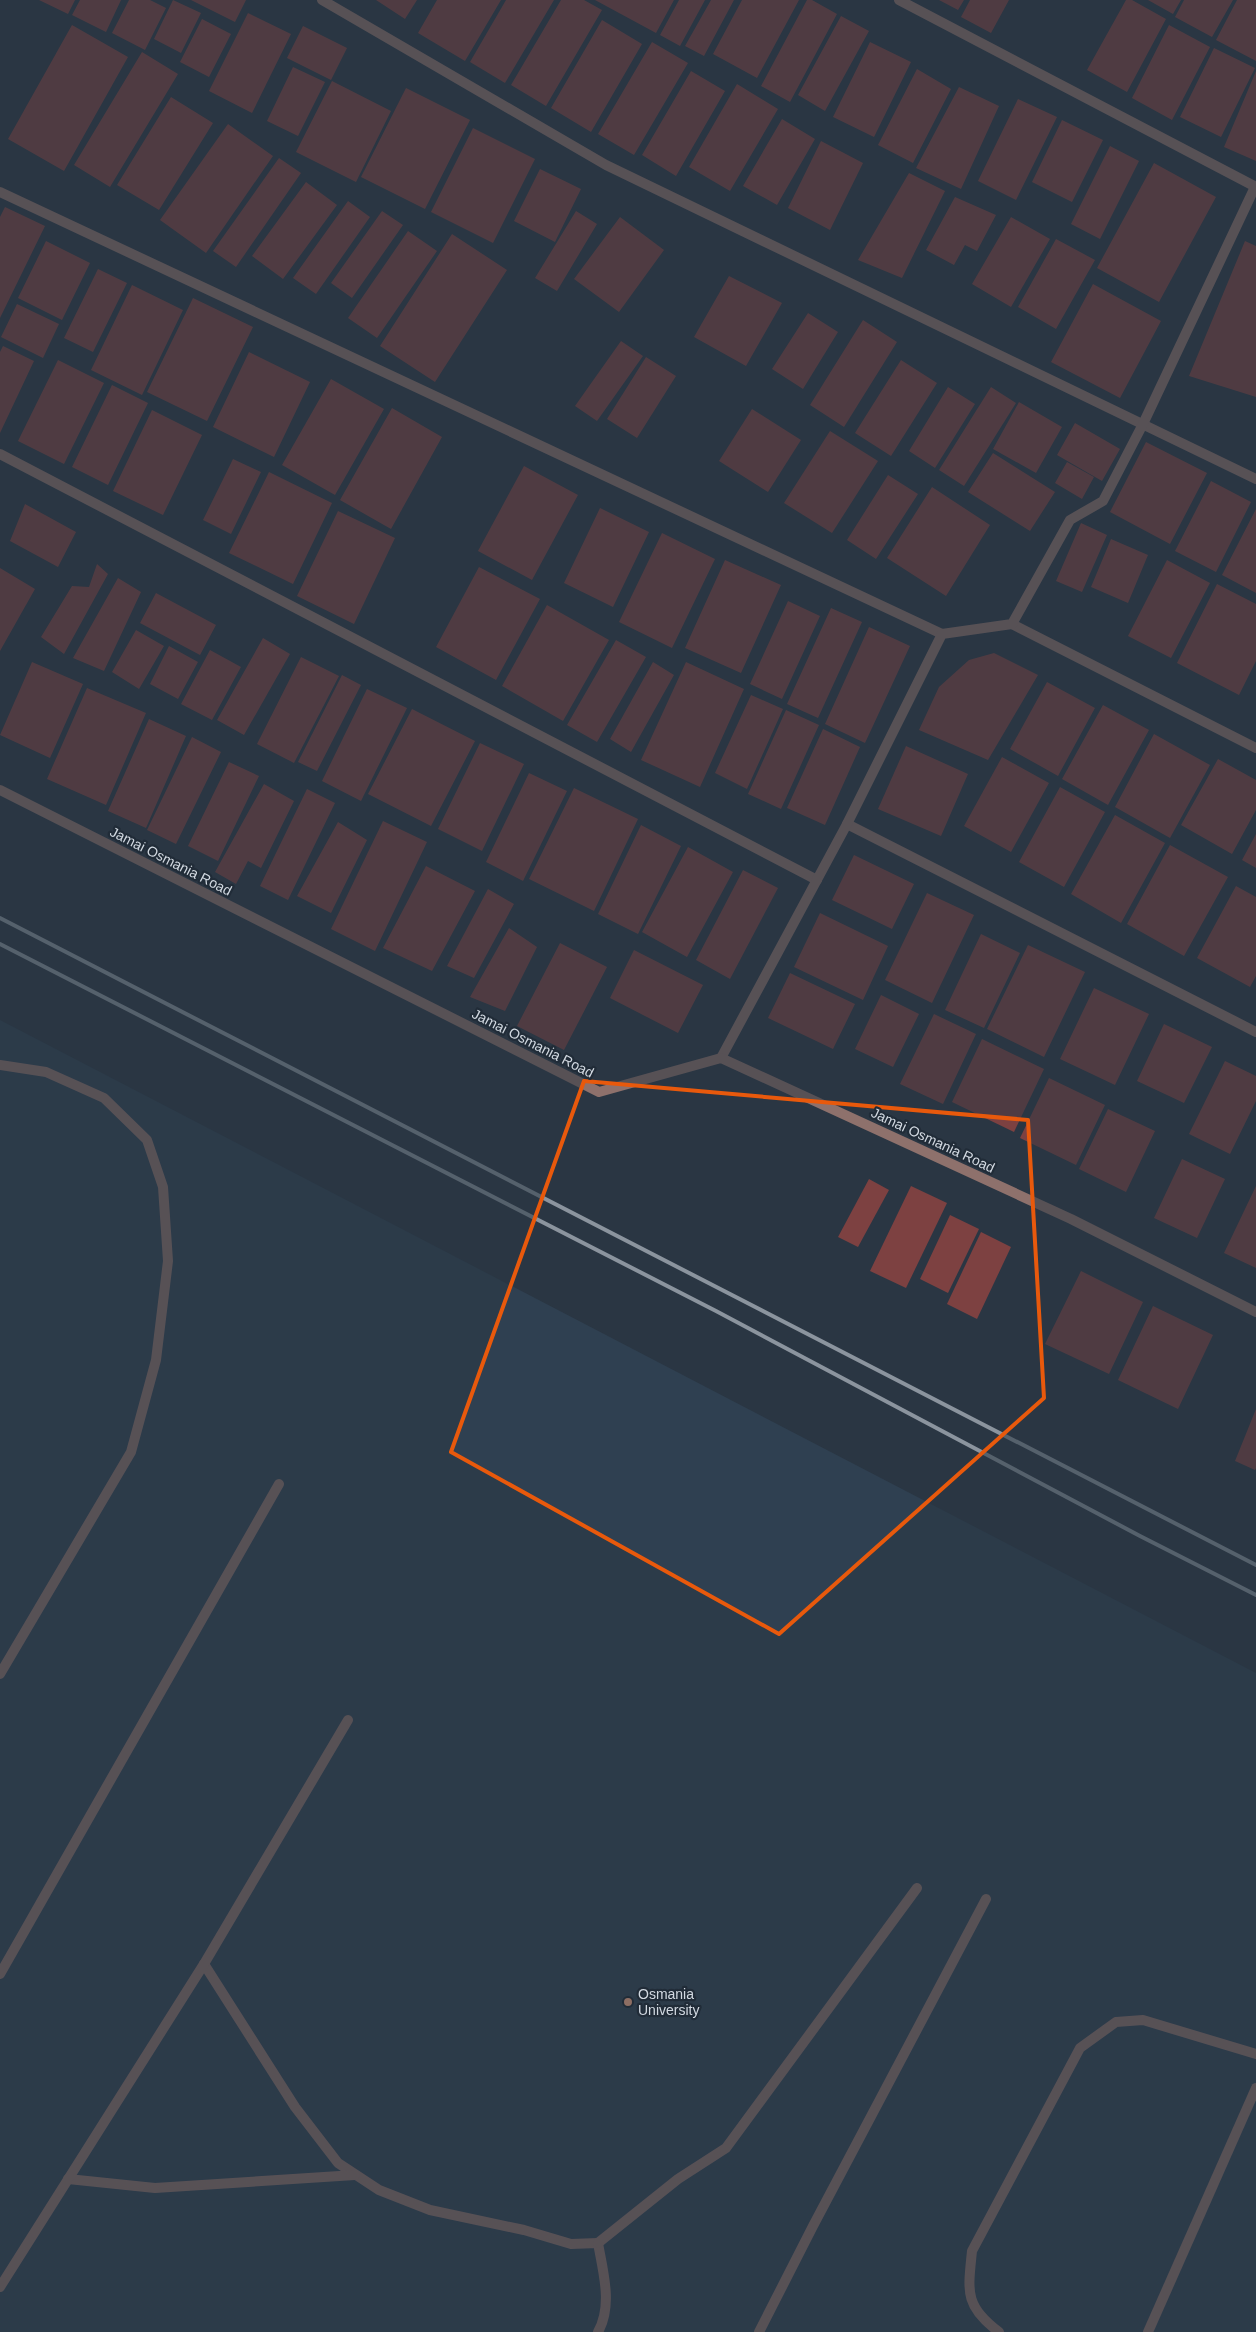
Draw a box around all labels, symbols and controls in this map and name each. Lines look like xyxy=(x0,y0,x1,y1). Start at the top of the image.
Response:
street label: Jamai Osmania Road xyxy=(107,823,235,899)
street label: Jamai Osmania Road xyxy=(469,1005,597,1081)
street label: Jamai Osmania Road xyxy=(869,1104,997,1176)
place label: Osmania University xyxy=(638,1986,699,2018)
marker: Osmania University xyxy=(622,1996,634,2008)

